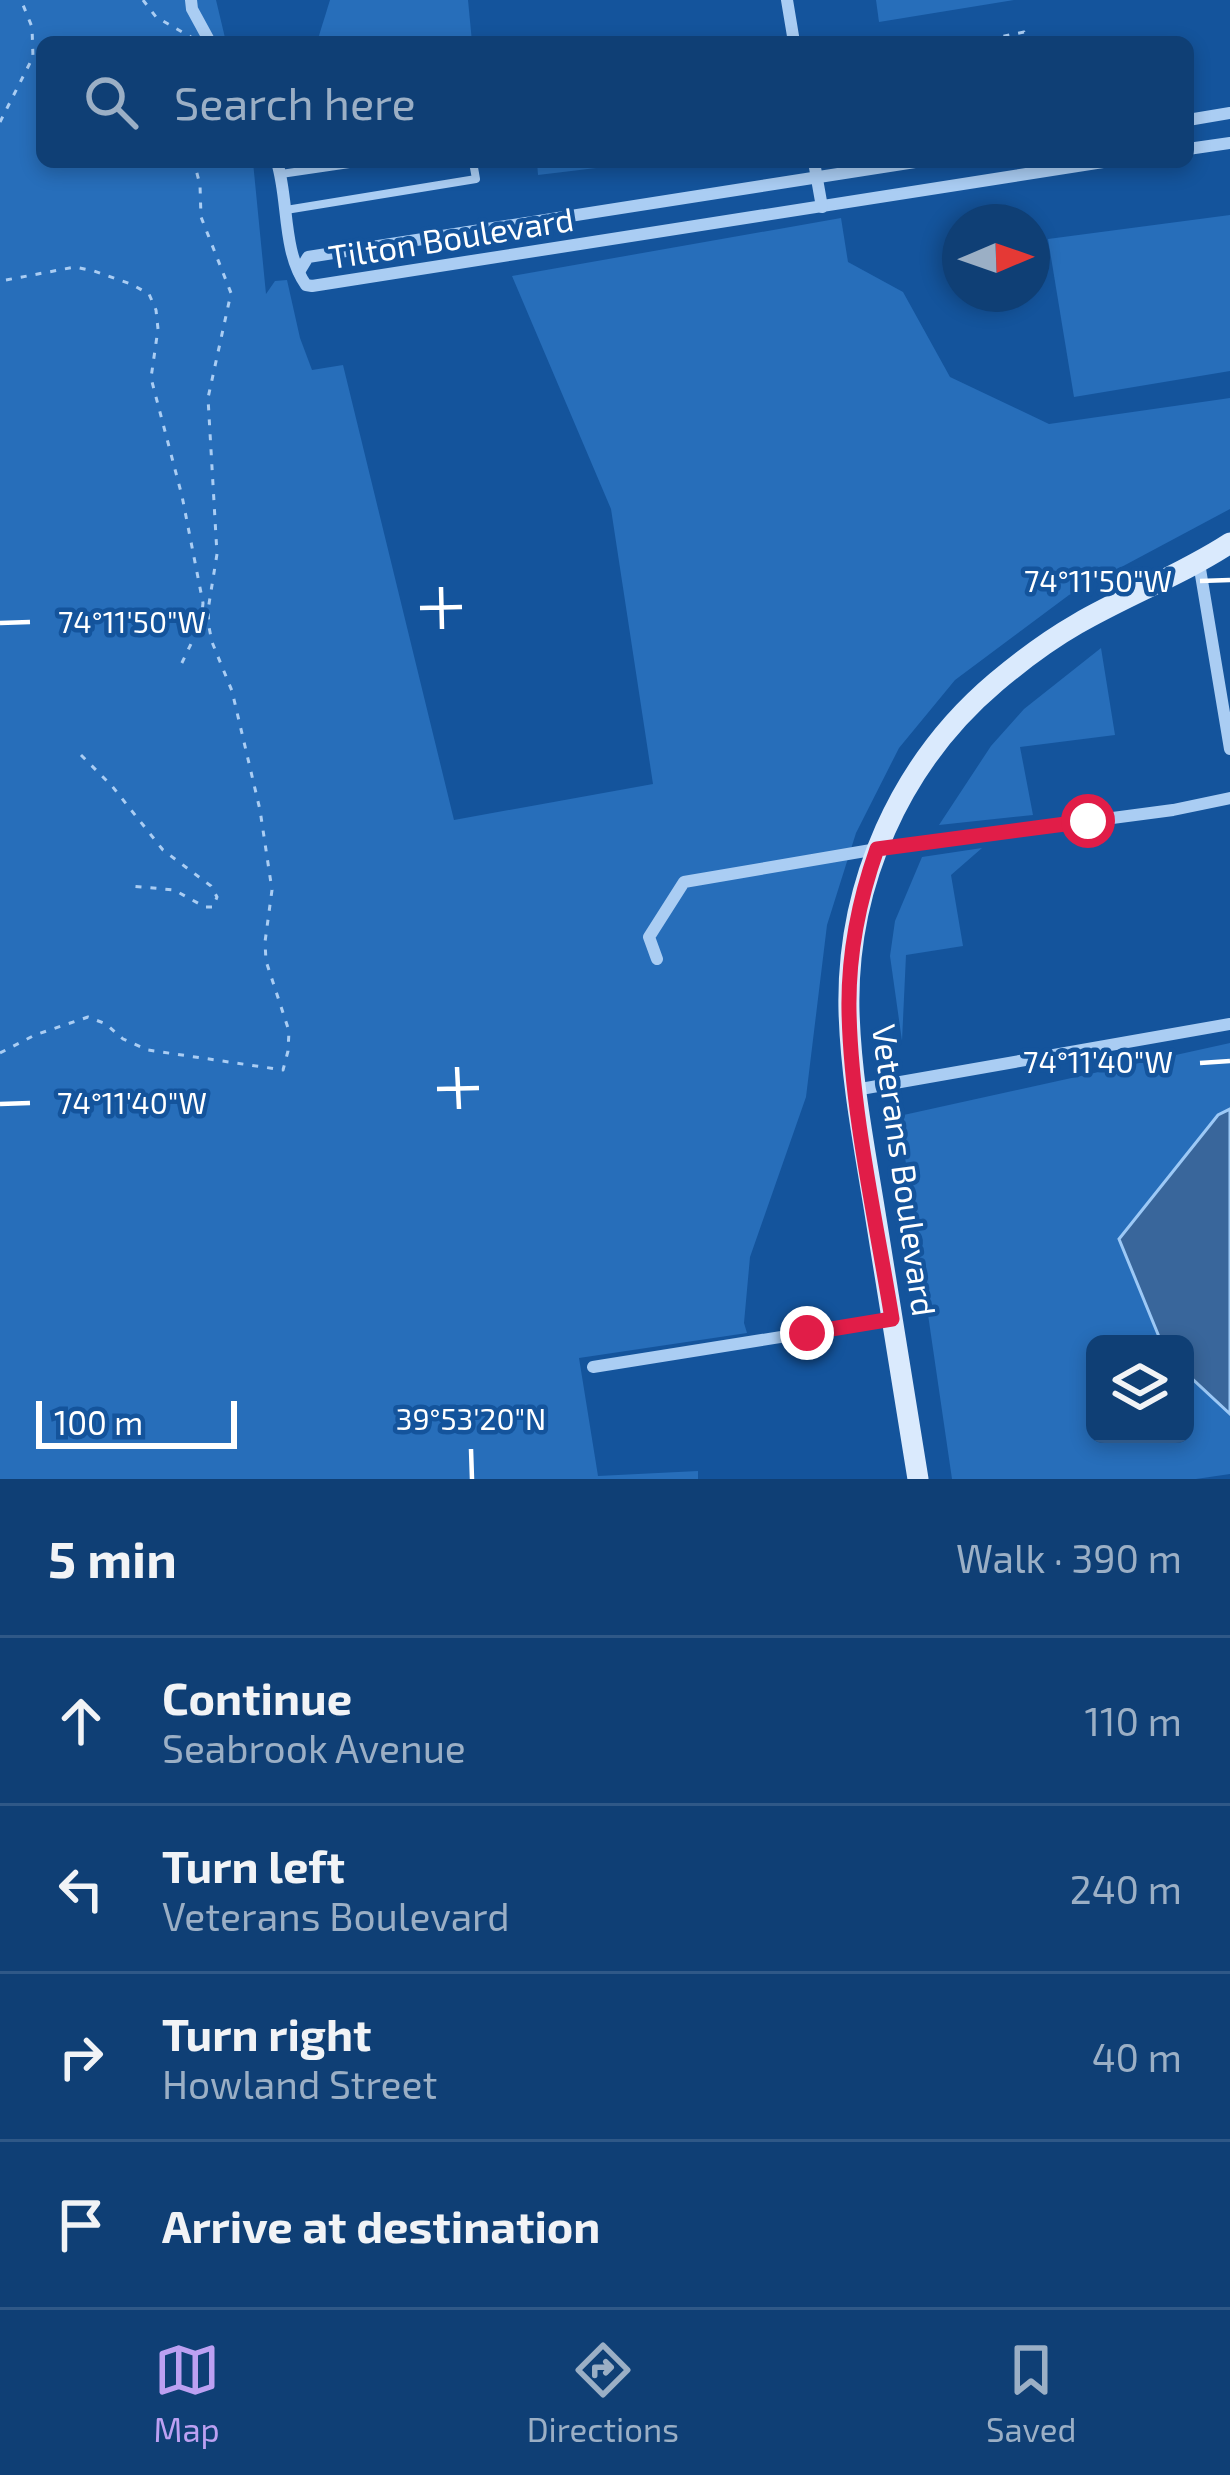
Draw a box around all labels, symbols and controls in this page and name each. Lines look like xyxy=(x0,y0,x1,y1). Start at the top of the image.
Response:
search box xyxy=(36,36,1194,168)
icon: search xyxy=(78,69,144,135)
text: Search here xyxy=(174,75,416,129)
street label: Tilton Boulevard xyxy=(326,198,576,276)
north arrow xyxy=(942,204,1050,312)
text: 74°11'50"W xyxy=(1024,562,1172,598)
text: 74°11'50"W xyxy=(58,603,206,639)
route start xyxy=(1061,794,1115,848)
street label: Veterans Boulevard xyxy=(865,1022,945,1318)
text: 74°11'40"W xyxy=(1023,1043,1173,1079)
text: 74°11'40"W xyxy=(57,1084,207,1120)
route end xyxy=(780,1306,834,1360)
map controls xyxy=(1086,1335,1194,1443)
button: layers xyxy=(1086,1335,1194,1443)
scale bar xyxy=(36,1395,237,1448)
text: 39°53'20"N xyxy=(396,1400,546,1436)
text: 100 m xyxy=(54,1402,143,1442)
text: 5 min xyxy=(48,1527,177,1588)
text: Walk · 390 m xyxy=(956,1534,1182,1581)
text: Continue xyxy=(162,1670,352,1724)
icon: ahead xyxy=(48,1688,114,1754)
text: 110 m xyxy=(1085,1697,1182,1744)
text: Seabrook Avenue xyxy=(162,1724,466,1771)
text: Turn left xyxy=(162,1838,345,1892)
icon: left xyxy=(48,1856,114,1922)
text: 240 m xyxy=(1070,1865,1182,1912)
text: Veterans Boulevard xyxy=(162,1892,510,1939)
text: Turn right xyxy=(162,2006,371,2060)
icon: right xyxy=(48,2024,114,2090)
text: 40 m xyxy=(1092,2033,1182,2080)
text: Howland Street xyxy=(162,2060,437,2107)
icon: arrive xyxy=(48,2192,114,2258)
text: Arrive at destination xyxy=(162,2198,600,2252)
tab: Map xyxy=(154,2337,220,2449)
tab: Directions xyxy=(527,2337,679,2449)
tab: Saved xyxy=(986,2337,1076,2449)

